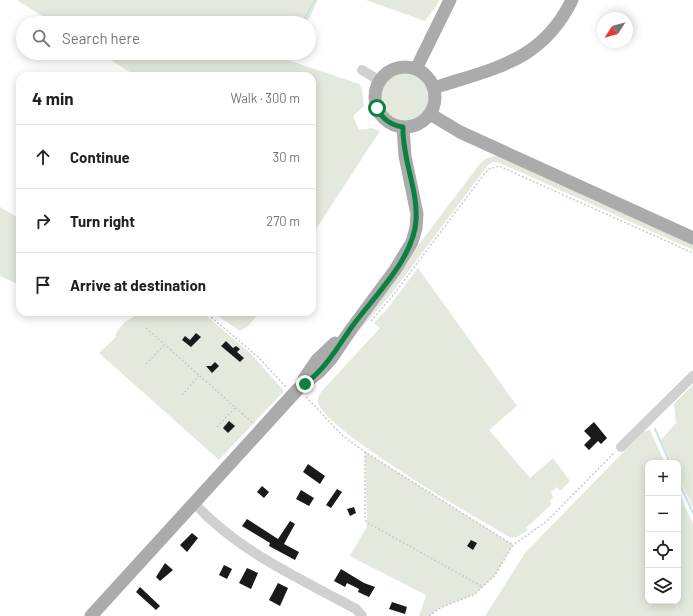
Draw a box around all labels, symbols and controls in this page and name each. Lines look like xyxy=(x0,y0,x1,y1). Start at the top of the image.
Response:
north arrow xyxy=(597,12,633,48)
search box xyxy=(16,16,316,60)
icon: search xyxy=(30,27,52,49)
text: Search here xyxy=(62,29,140,47)
text: 4 min xyxy=(32,88,74,108)
text: Walk · 300 m xyxy=(230,90,300,106)
route start xyxy=(368,99,386,117)
icon: ahead xyxy=(32,146,54,168)
text: Continue xyxy=(70,148,130,166)
text: 30 m xyxy=(273,149,300,165)
icon: right xyxy=(32,210,54,232)
text: Turn right xyxy=(70,212,135,230)
text: 270 m xyxy=(266,213,300,229)
icon: arrive xyxy=(32,274,54,296)
text: Arrive at destination xyxy=(70,276,206,294)
route end xyxy=(296,375,314,393)
map controls xyxy=(645,460,681,604)
button: + xyxy=(645,460,681,496)
button: − xyxy=(645,496,681,532)
button: locate xyxy=(645,532,681,568)
button: layers xyxy=(645,568,681,604)

